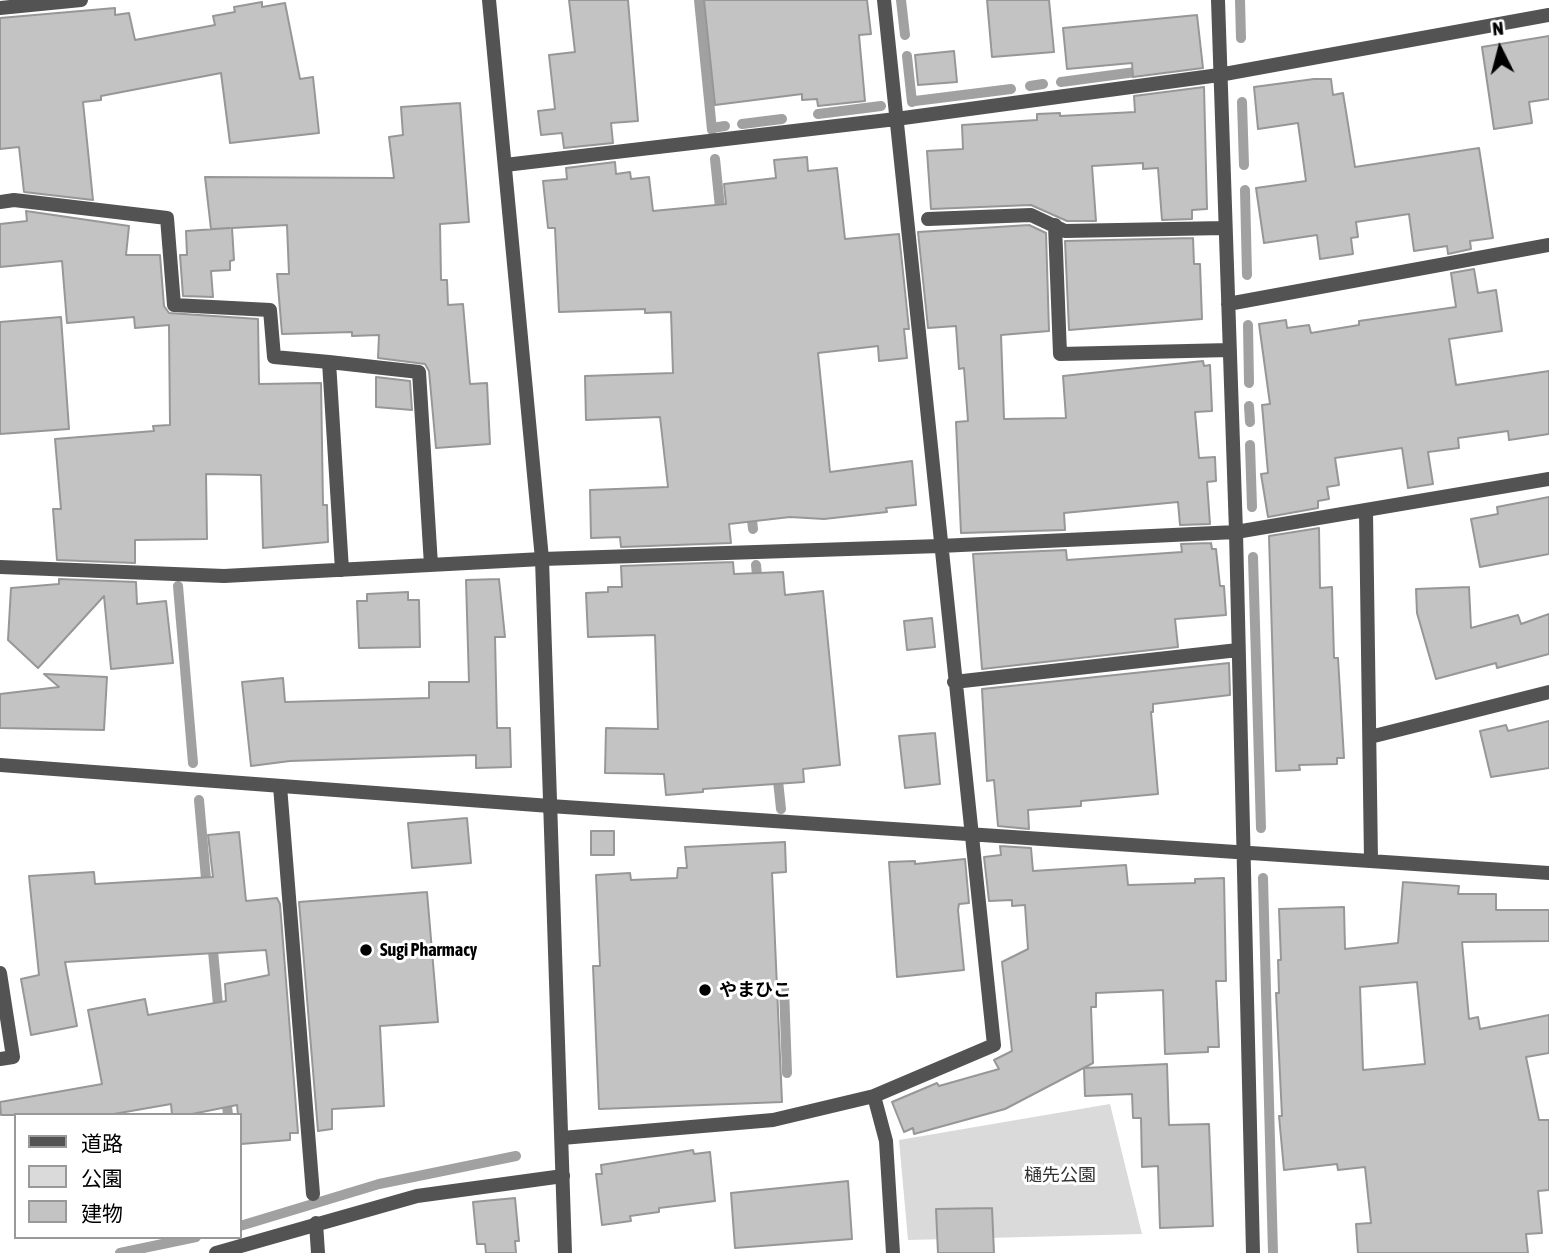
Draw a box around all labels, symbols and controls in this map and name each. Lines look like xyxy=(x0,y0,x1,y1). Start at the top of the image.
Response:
north arrow xyxy=(1465,14,1535,84)
text: N xyxy=(1491,17,1505,40)
place label: Sugi Pharmacy xyxy=(380,939,477,961)
marker: Sugi Pharmacy xyxy=(358,942,374,958)
place label: やまひこ xyxy=(719,979,791,1001)
marker: やまひこ xyxy=(697,982,713,998)
legend xyxy=(14,1113,242,1239)
text: 道路 xyxy=(81,1131,123,1155)
park label: 樋先公園 xyxy=(1024,1164,1096,1186)
text: 公園 xyxy=(81,1166,123,1190)
text: 建物 xyxy=(81,1201,123,1225)

